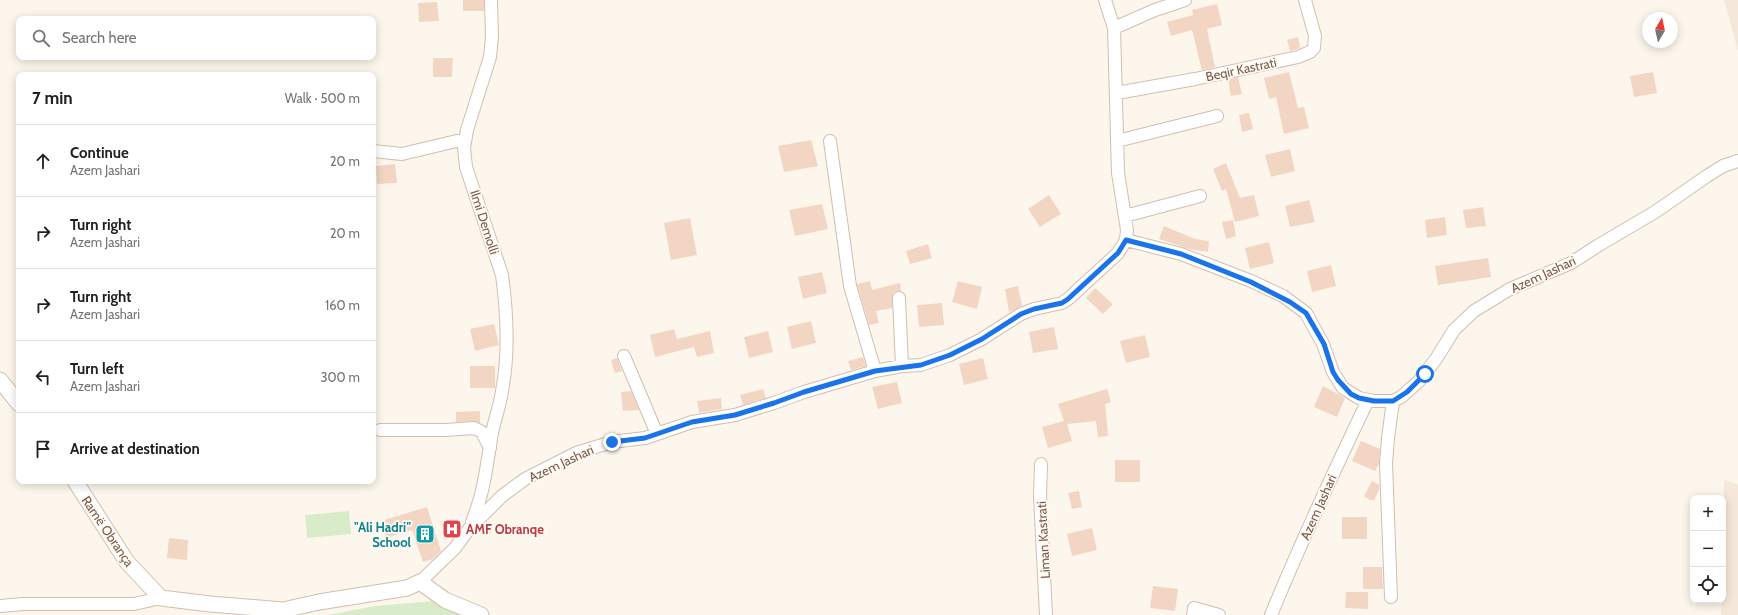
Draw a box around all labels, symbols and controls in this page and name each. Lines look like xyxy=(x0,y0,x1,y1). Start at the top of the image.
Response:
north arrow xyxy=(1642,12,1678,48)
search box xyxy=(16,16,376,60)
icon: search xyxy=(30,27,52,49)
text: Search here xyxy=(62,29,137,47)
street label: Beqir Kastrati xyxy=(1204,54,1278,84)
text: 7 min xyxy=(32,88,73,108)
text: Walk · 500 m xyxy=(285,90,360,106)
text: Continue xyxy=(70,144,129,162)
icon: ahead xyxy=(32,150,54,172)
text: 20 m xyxy=(330,153,360,169)
text: Azem Jashari xyxy=(70,162,140,178)
street label: Ilmi Demolli xyxy=(467,188,503,256)
text: Turn right xyxy=(70,216,131,234)
icon: right xyxy=(32,222,54,244)
text: 20 m xyxy=(330,225,360,241)
text: Azem Jashari xyxy=(70,234,140,250)
street label: Azem Jashari xyxy=(1508,252,1578,296)
text: Turn right xyxy=(70,288,131,306)
icon: right xyxy=(32,294,54,316)
text: 160 m xyxy=(325,297,360,313)
text: Azem Jashari xyxy=(70,306,140,322)
text: Turn left xyxy=(70,360,124,378)
route start xyxy=(1416,365,1434,383)
icon: left xyxy=(32,366,54,388)
text: 300 m xyxy=(320,369,360,385)
text: Azem Jashari xyxy=(70,378,140,394)
route end xyxy=(603,433,621,451)
icon: arrive xyxy=(32,438,54,460)
text: Arrive at destination xyxy=(70,440,200,458)
street label: Azem Jashari xyxy=(526,441,596,485)
street label: Azem Jashari xyxy=(1296,472,1340,542)
street label: Ramë Obrança xyxy=(78,493,138,570)
map controls xyxy=(1690,495,1726,603)
button: + xyxy=(1690,495,1726,531)
street label: Liman Kastrati xyxy=(1033,501,1053,579)
hospital icon: AMF Obranqe xyxy=(441,518,463,540)
place label: "Ali Hadri" School xyxy=(354,519,412,550)
place label: AMF Obranqe xyxy=(466,521,544,537)
building icon: "Ali Hadri" School xyxy=(414,523,436,545)
button: − xyxy=(1690,531,1726,567)
button: locate xyxy=(1690,567,1726,603)

